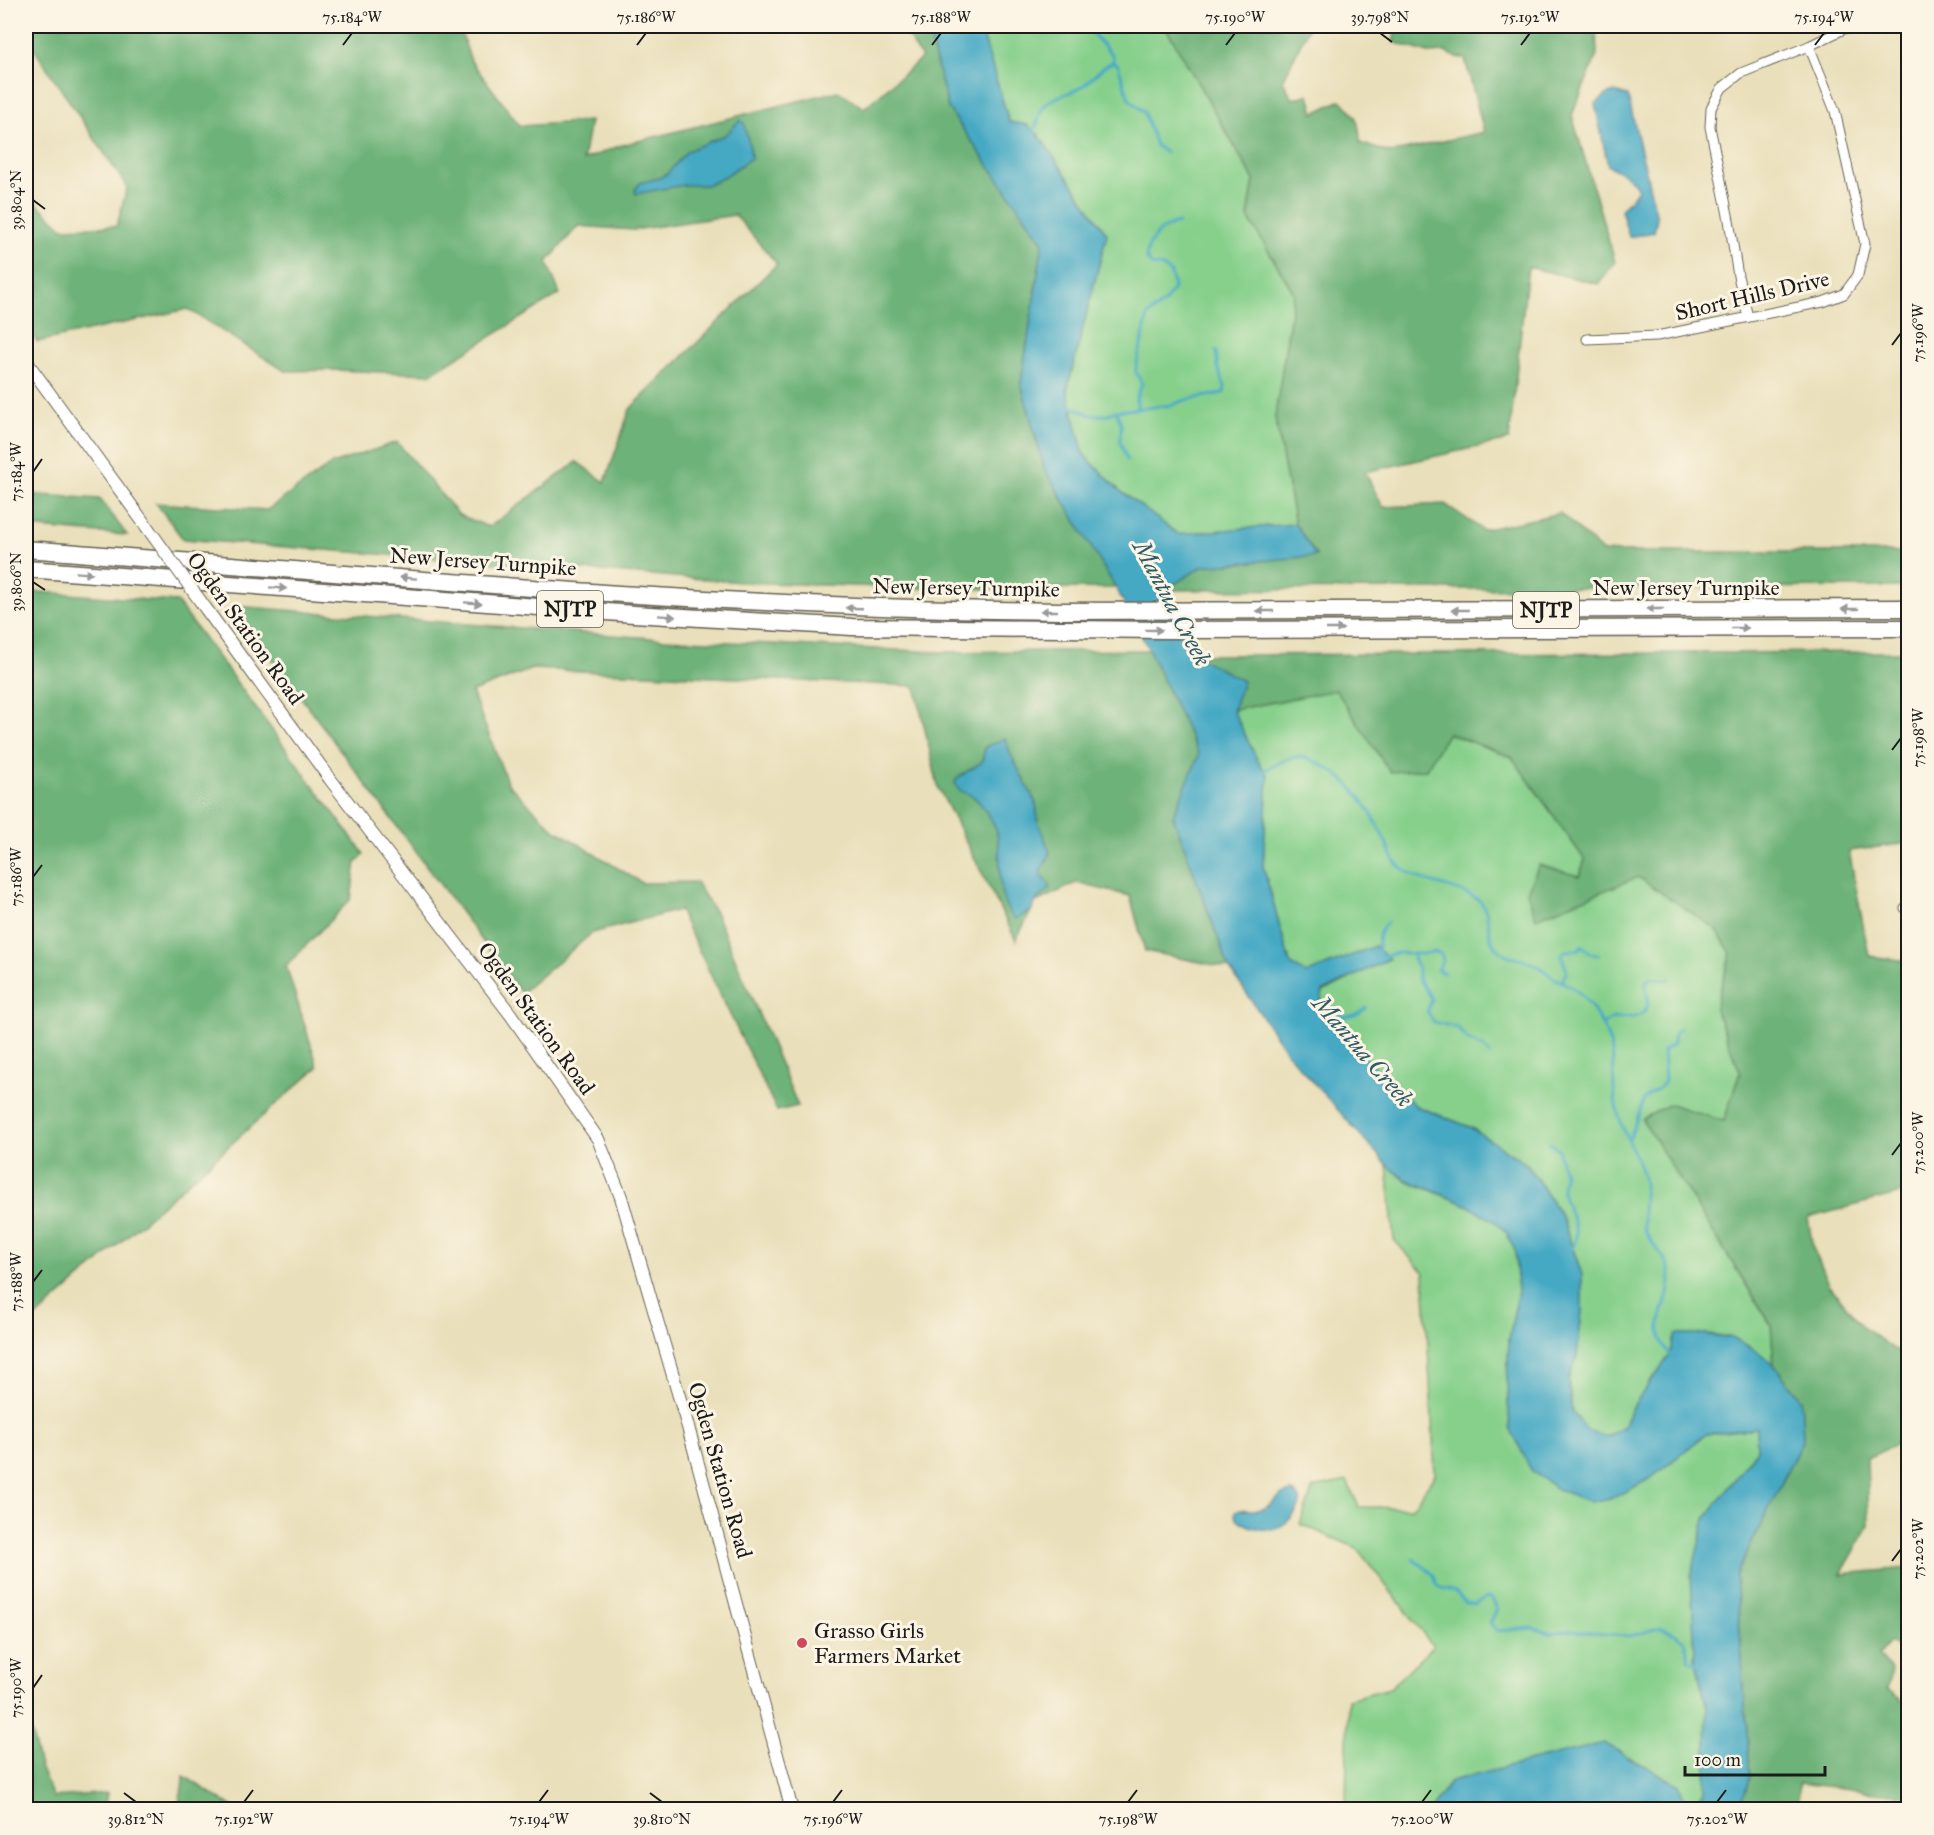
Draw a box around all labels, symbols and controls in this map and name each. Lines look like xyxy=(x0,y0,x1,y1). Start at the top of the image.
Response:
text: 75.184°W xyxy=(322,8,383,26)
text: 75.186°W xyxy=(617,8,676,26)
text: 75.188°W xyxy=(911,8,971,26)
text: 75.190°W xyxy=(1205,8,1266,26)
text: 39.798°N xyxy=(1351,8,1410,26)
text: 75.192°W xyxy=(1501,8,1560,26)
text: 75.194°W xyxy=(1794,8,1855,26)
text: 39.804°N xyxy=(7,170,25,230)
street label: Short Hills Drive xyxy=(1672,265,1832,326)
text: 75.196°W xyxy=(1909,303,1927,362)
text: 75.184°W xyxy=(7,441,25,502)
water label: Mantua Creek xyxy=(1125,533,1218,671)
street label: New Jersey Turnpike xyxy=(389,541,577,582)
street label: Ogden Station Road xyxy=(181,547,310,710)
text: 39.806°N xyxy=(7,552,25,612)
one-way arrow xyxy=(74,569,93,578)
street label: New Jersey Turnpike xyxy=(872,572,1060,603)
one-way arrow xyxy=(399,573,418,582)
street label: New Jersey Turnpike xyxy=(1592,574,1780,601)
one-way arrow xyxy=(269,583,288,592)
road number: NJTP xyxy=(537,591,603,627)
road number: NJTP xyxy=(1513,592,1579,628)
one-way arrow xyxy=(463,598,482,607)
one-way arrow xyxy=(845,603,864,612)
one-way arrow xyxy=(1646,604,1665,614)
one-way arrow xyxy=(1841,604,1860,614)
one-way arrow xyxy=(1451,605,1470,615)
one-way arrow xyxy=(1040,606,1059,616)
one-way arrow xyxy=(1256,606,1275,616)
one-way arrow xyxy=(658,611,677,621)
one-way arrow xyxy=(1731,623,1750,633)
one-way arrow xyxy=(1326,624,1345,634)
one-way arrow xyxy=(1144,625,1163,634)
text: 75.198°W xyxy=(1909,708,1927,768)
text: 75.186°W xyxy=(7,847,25,906)
street label: Ogden Station Road xyxy=(472,937,601,1100)
water label: Mantua Creek xyxy=(1305,987,1420,1113)
text: 75.200°W xyxy=(1909,1111,1927,1174)
text: 75.188°W xyxy=(7,1252,25,1312)
street label: Ogden Station Road xyxy=(682,1379,759,1561)
text: 75.202°W xyxy=(1909,1518,1927,1579)
place label: Grasso Girls Farmers Market xyxy=(814,1617,961,1669)
marker: Grasso Girls Farmers Market xyxy=(795,1636,809,1650)
text: 75.190°W xyxy=(7,1657,25,1718)
scale bar xyxy=(1685,1739,1824,1777)
text: 100 m xyxy=(1694,1749,1741,1771)
text: 39.812°N xyxy=(108,1810,165,1828)
text: 75.192°W xyxy=(215,1810,274,1828)
text: 75.194°W xyxy=(509,1810,570,1828)
text: 39.810°N xyxy=(633,1810,691,1828)
text: 75.196°W xyxy=(804,1810,863,1828)
text: 75.198°W xyxy=(1098,1810,1158,1828)
text: 75.200°W xyxy=(1391,1810,1454,1828)
text: 75.202°W xyxy=(1687,1810,1748,1828)

